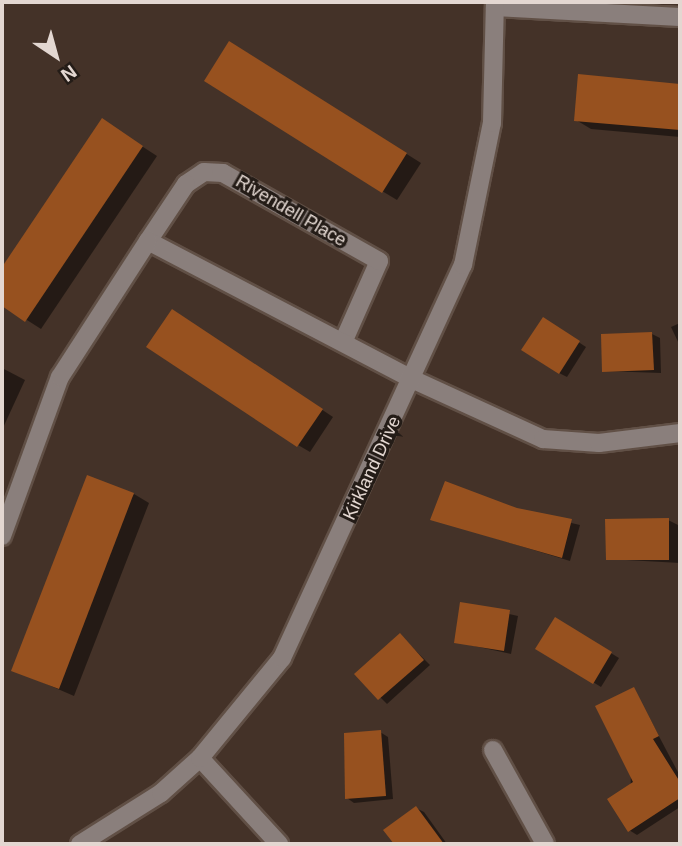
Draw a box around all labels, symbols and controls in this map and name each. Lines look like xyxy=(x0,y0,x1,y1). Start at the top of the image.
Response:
north arrow xyxy=(21,21,91,91)
text: N xyxy=(57,61,80,86)
street label: Rivendell Place xyxy=(232,171,350,251)
street label: Kirkland Drive xyxy=(339,413,405,523)

